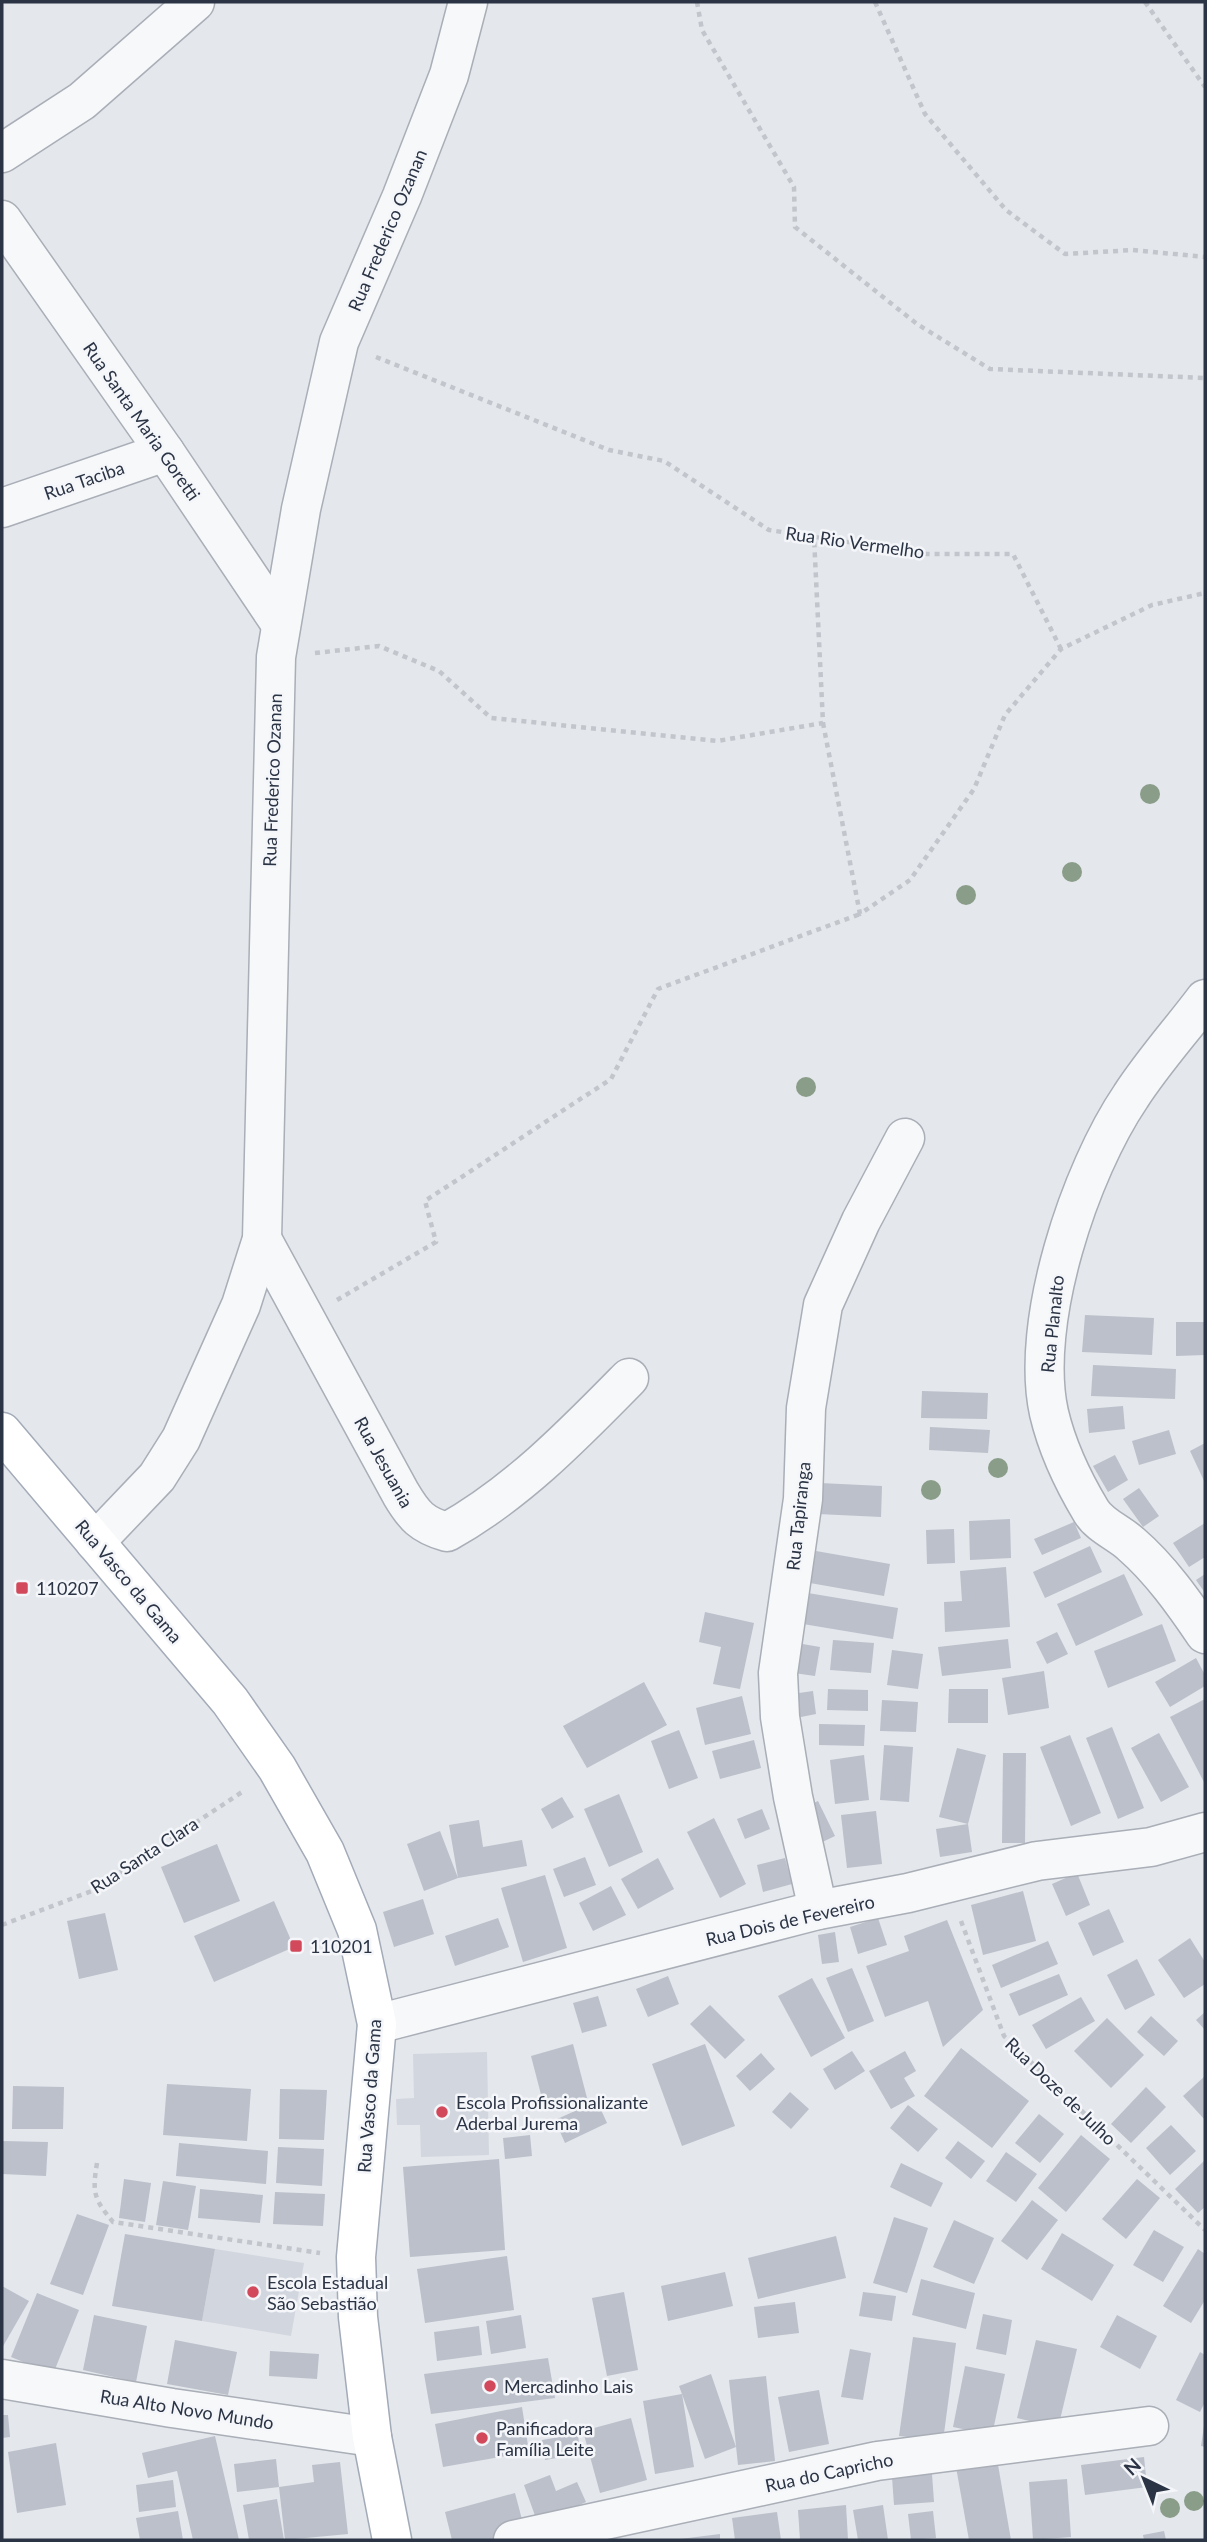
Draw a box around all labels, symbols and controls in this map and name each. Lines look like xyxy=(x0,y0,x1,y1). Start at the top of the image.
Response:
street label: Rua Frederico Ozanan xyxy=(343,146,431,314)
street label: Rua Santa Maria Goretti xyxy=(79,338,205,504)
street label: Rua Taciba xyxy=(41,456,127,504)
street label: Rua Rio Vermelho xyxy=(784,521,926,563)
street label: Rua Frederico Ozanan xyxy=(258,693,286,867)
street label: Rua Planalto xyxy=(1036,1274,1068,1374)
street label: Rua Jesuania xyxy=(350,1413,418,1511)
street label: Rua Tapiranga xyxy=(781,1460,815,1572)
street label: Rua Vasco da Gama xyxy=(71,1515,187,1647)
place label: 110207 xyxy=(36,1577,99,1599)
marker: 110207 xyxy=(14,1580,30,1596)
street label: Rua Santa Clara xyxy=(86,1812,202,1898)
street label: Rua Dois de Fevereiro xyxy=(703,1890,877,1950)
place label: 110201 xyxy=(310,1935,373,1957)
marker: 110201 xyxy=(288,1938,304,1954)
street label: Rua Vasco da Gama xyxy=(353,2018,385,2174)
street label: Rua Doze de Julho xyxy=(1001,2032,1121,2150)
place label: Escola Profissionalizante Aderbal Jurema xyxy=(456,2091,648,2134)
marker: Escola Profissionalizante Aderbal Jurema xyxy=(434,2104,450,2120)
place label: Escola Estadual São Sebastião xyxy=(267,2271,388,2314)
marker: Escola Estadual São Sebastião xyxy=(245,2284,261,2300)
place label: Mercadinho Lais xyxy=(504,2375,633,2397)
marker: Mercadinho Lais xyxy=(482,2378,498,2394)
street label: Rua Alto Novo Mundo xyxy=(99,2384,275,2434)
place label: Panificadora Família Leite xyxy=(496,2417,594,2460)
marker: Panificadora Família Leite xyxy=(474,2430,490,2446)
north arrow xyxy=(1109,2444,1179,2514)
street label: Rua do Capricho xyxy=(763,2448,895,2496)
text: N xyxy=(1119,2453,1145,2480)

